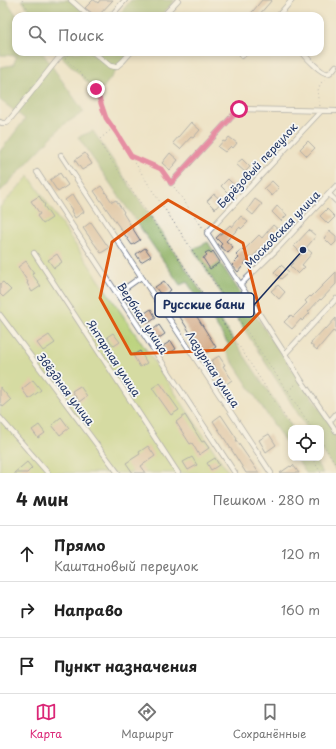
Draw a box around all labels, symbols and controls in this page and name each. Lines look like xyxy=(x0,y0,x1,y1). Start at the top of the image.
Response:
search box xyxy=(12,12,324,56)
icon: search xyxy=(26,23,48,45)
text: Поиск xyxy=(58,23,104,46)
route end xyxy=(87,80,105,98)
route start xyxy=(230,100,248,118)
street label: Берёзовый переулок xyxy=(213,118,301,211)
street label: Московская улица xyxy=(240,186,324,272)
street label: Вербная улица xyxy=(113,279,173,357)
callout: Русские бани xyxy=(155,293,254,317)
text: Русские бани xyxy=(163,295,245,313)
street label: Янтарная улица xyxy=(83,316,145,400)
street label: Лазурная улица xyxy=(182,327,244,411)
street label: Звёздная улица xyxy=(33,349,99,429)
map controls xyxy=(288,425,324,461)
button: locate xyxy=(288,425,324,461)
text: 4 мин xyxy=(16,486,69,512)
text: Пешком · 280 m xyxy=(213,490,320,509)
text: Прямо xyxy=(54,533,105,556)
icon: ahead xyxy=(16,543,38,565)
text: 120 m xyxy=(281,544,320,563)
text: Каштановый переулок xyxy=(54,556,198,575)
text: Направо xyxy=(54,598,123,621)
icon: right xyxy=(16,599,38,621)
text: 160 m xyxy=(281,600,320,619)
text: Пункт назначения xyxy=(54,654,197,677)
icon: arrive xyxy=(16,655,38,677)
tab: Карта xyxy=(30,701,62,742)
tab: Маршрут xyxy=(121,701,173,742)
tab: Сохранённые xyxy=(233,701,306,742)

